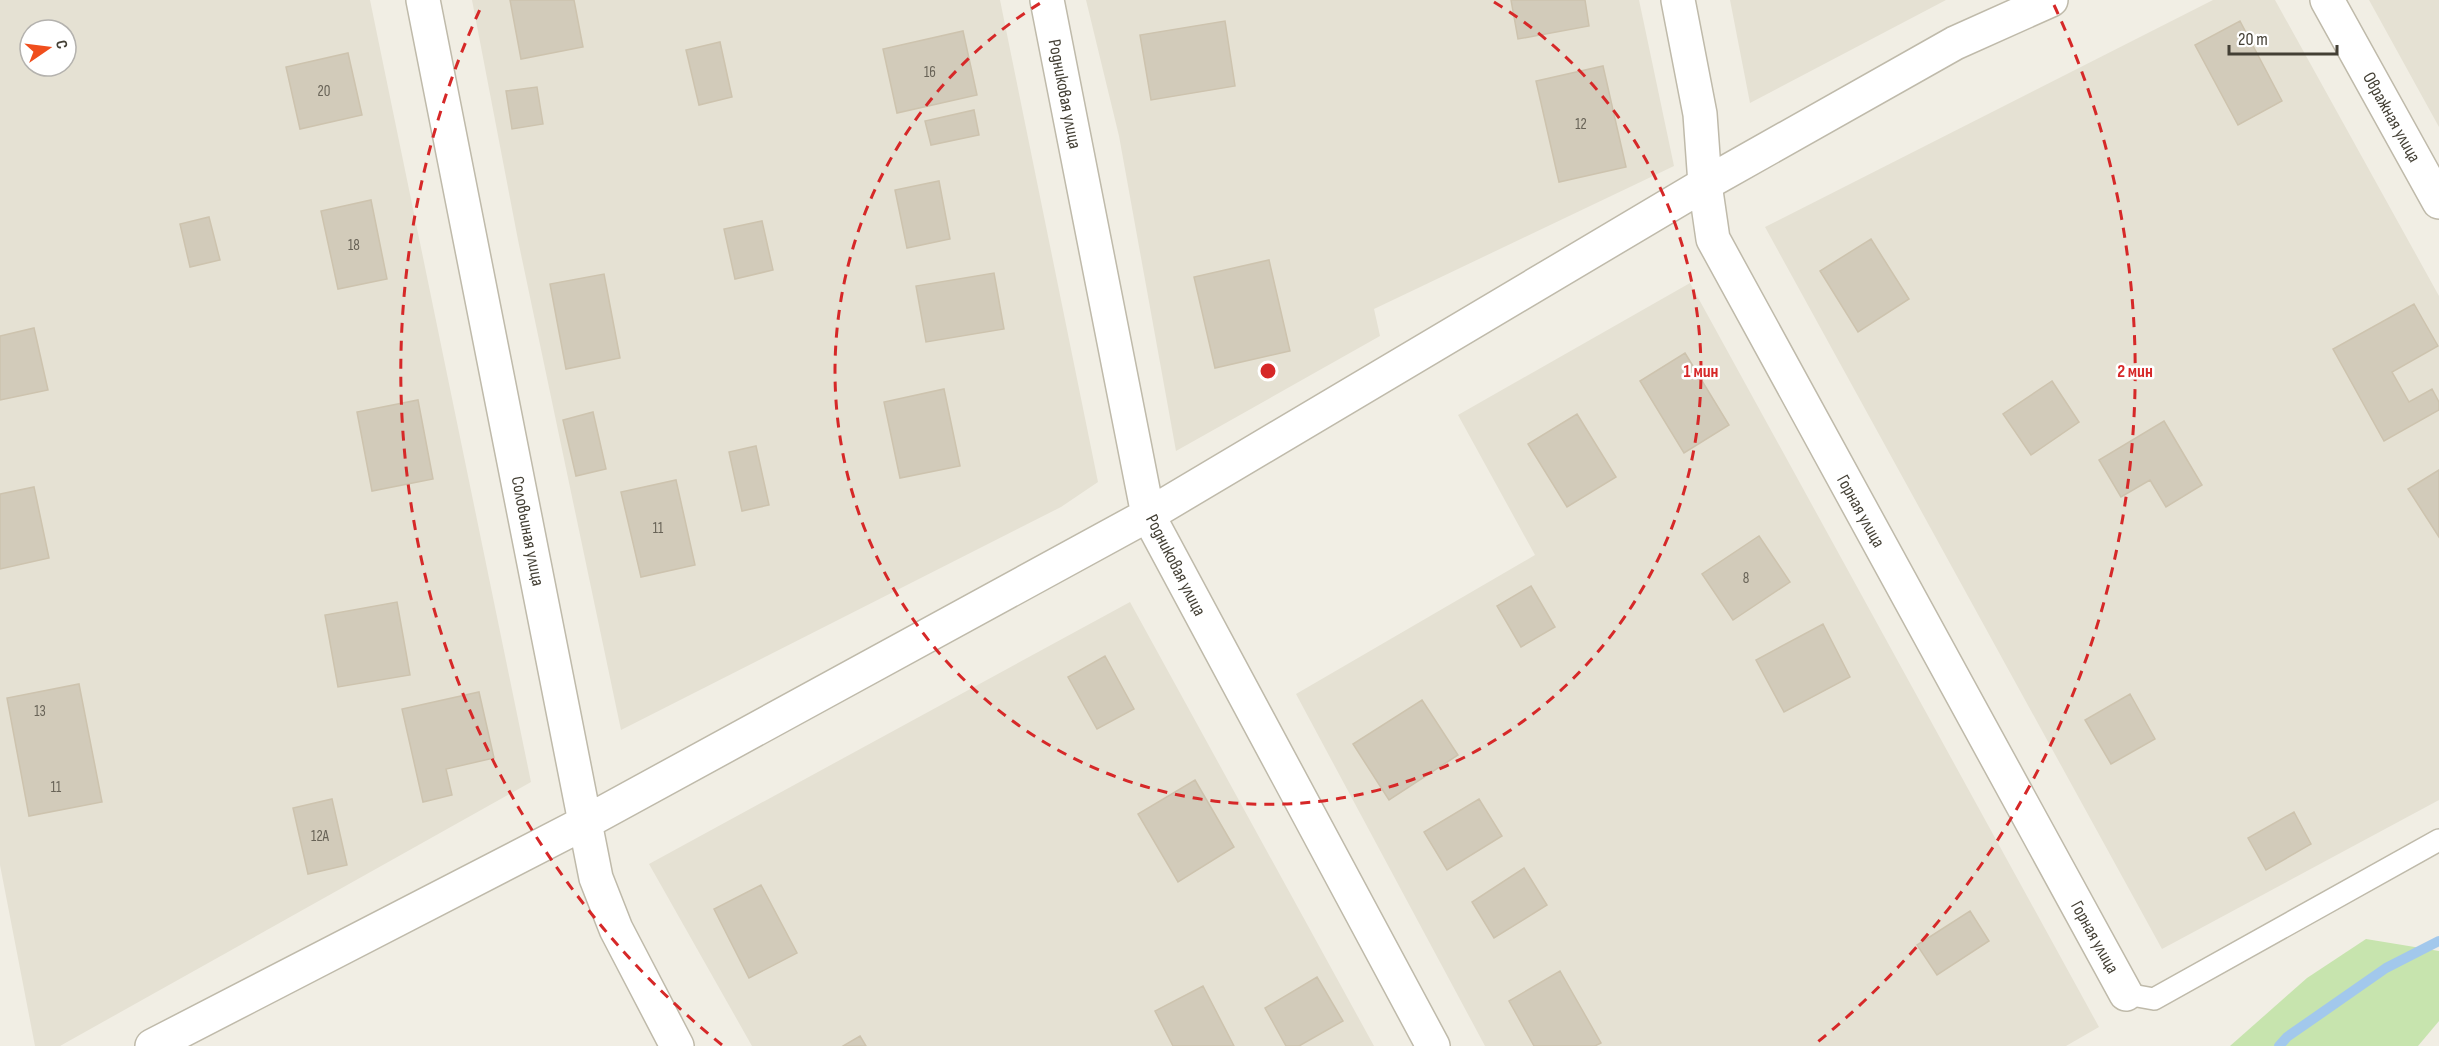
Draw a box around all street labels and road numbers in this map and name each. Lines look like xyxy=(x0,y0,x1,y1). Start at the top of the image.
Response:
street label: Родниковая улица xyxy=(1044,38,1085,151)
street label: Овражная улица xyxy=(2358,68,2425,166)
street label: Горная улица xyxy=(1832,471,1889,551)
street label: Соловьиная улица xyxy=(507,475,548,588)
street label: Родниковая улица xyxy=(1141,511,1210,620)
street label: Горная улица xyxy=(2066,897,2123,977)

